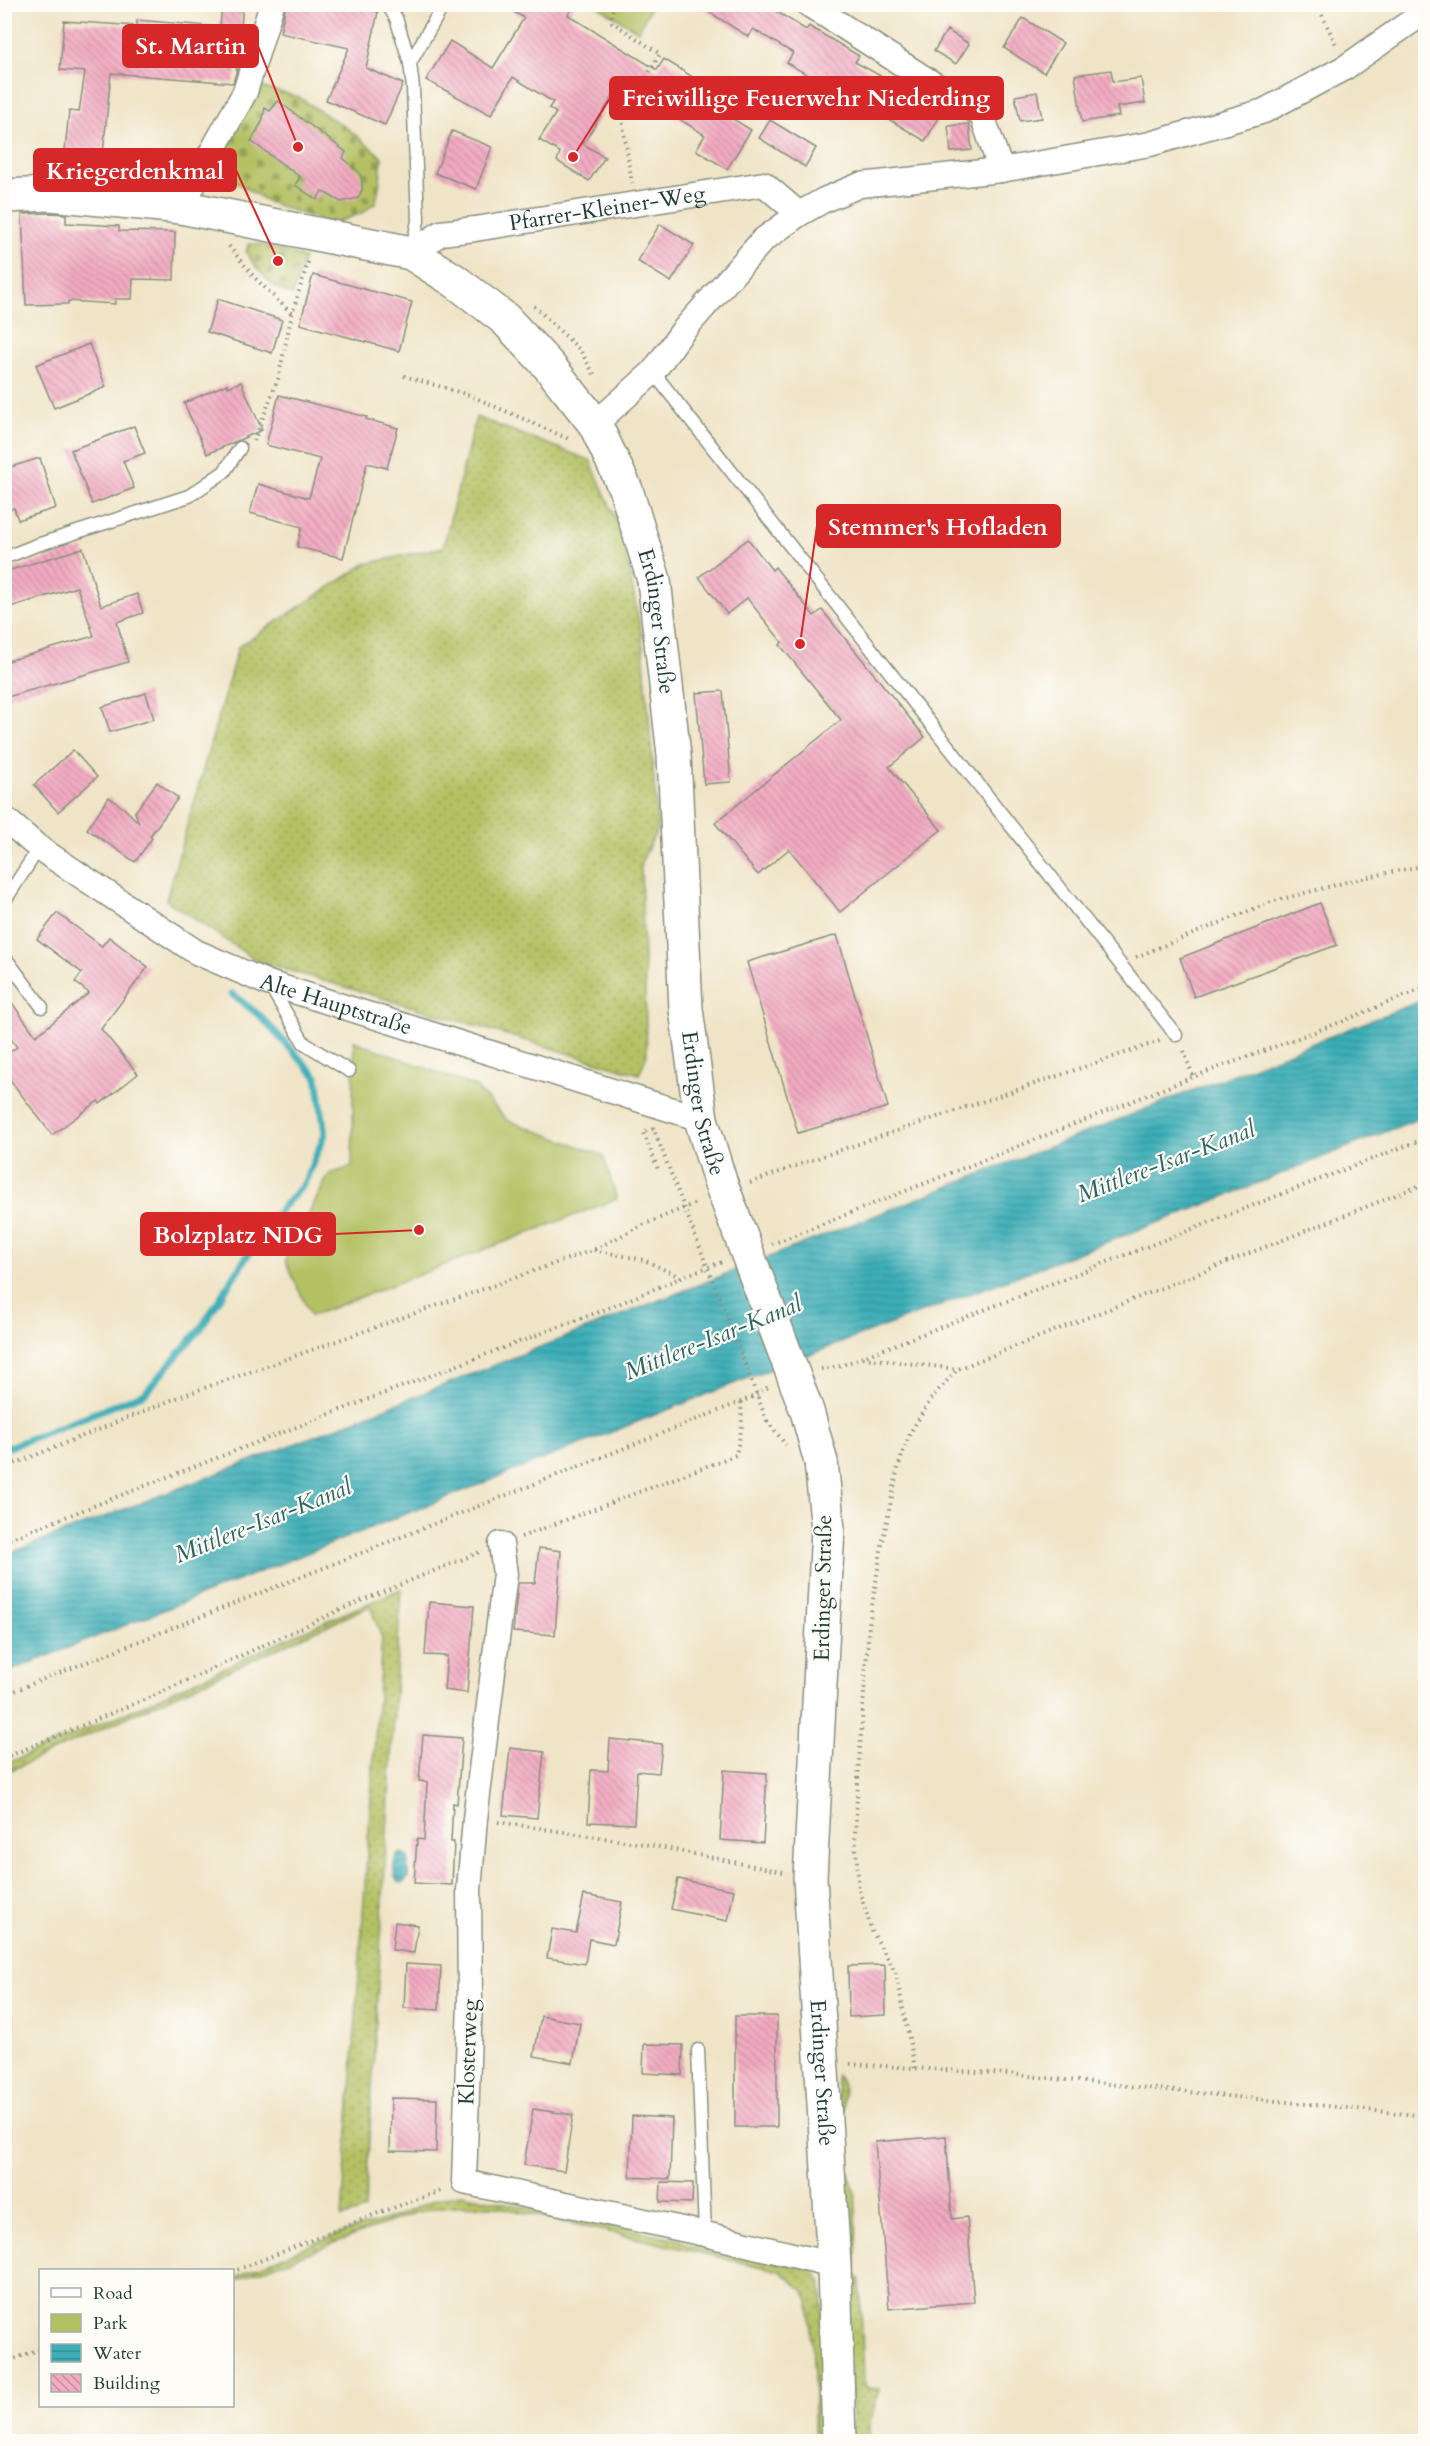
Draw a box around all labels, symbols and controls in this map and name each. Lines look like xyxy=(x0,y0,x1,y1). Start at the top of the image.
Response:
callout: St. Martin xyxy=(123,25,258,67)
text: St. Martin xyxy=(135,30,247,63)
callout: Freiwillige Feuerwehr Niederding xyxy=(610,77,1003,119)
text: Freiwillige Feuerwehr Niederding xyxy=(622,82,991,115)
callout: Kriegerdenkmal xyxy=(34,149,236,191)
text: Kriegerdenkmal xyxy=(46,155,224,188)
street label: Pfarrer-Kleiner-Weg xyxy=(507,178,708,239)
callout: Stemmer's Hofladen xyxy=(817,505,1060,547)
text: Stemmer's Hofladen xyxy=(828,511,1048,544)
street label: Erdinger Straße xyxy=(630,545,682,696)
street label: Alte Hauptstraße xyxy=(256,966,416,1042)
street label: Erdinger Straße xyxy=(674,1029,732,1179)
water label: Mittlere-Isar-Kanal xyxy=(1072,1112,1261,1211)
callout: Bolzplatz NDG xyxy=(141,1213,335,1255)
text: Bolzplatz NDG xyxy=(153,1219,323,1252)
water label: Mittlere-Isar-Kanal xyxy=(619,1287,808,1389)
water label: Mittlere-Isar-Kanal xyxy=(169,1470,358,1572)
street label: Erdinger Straße xyxy=(807,1514,839,1662)
street label: Klosterweg xyxy=(451,1998,485,2106)
street label: Erdinger Straße xyxy=(803,1999,842,2147)
legend xyxy=(39,2269,234,2407)
text: Road xyxy=(93,2281,133,2306)
text: Park xyxy=(93,2311,128,2336)
text: Water xyxy=(92,2341,142,2366)
text: Building xyxy=(93,2371,161,2396)

